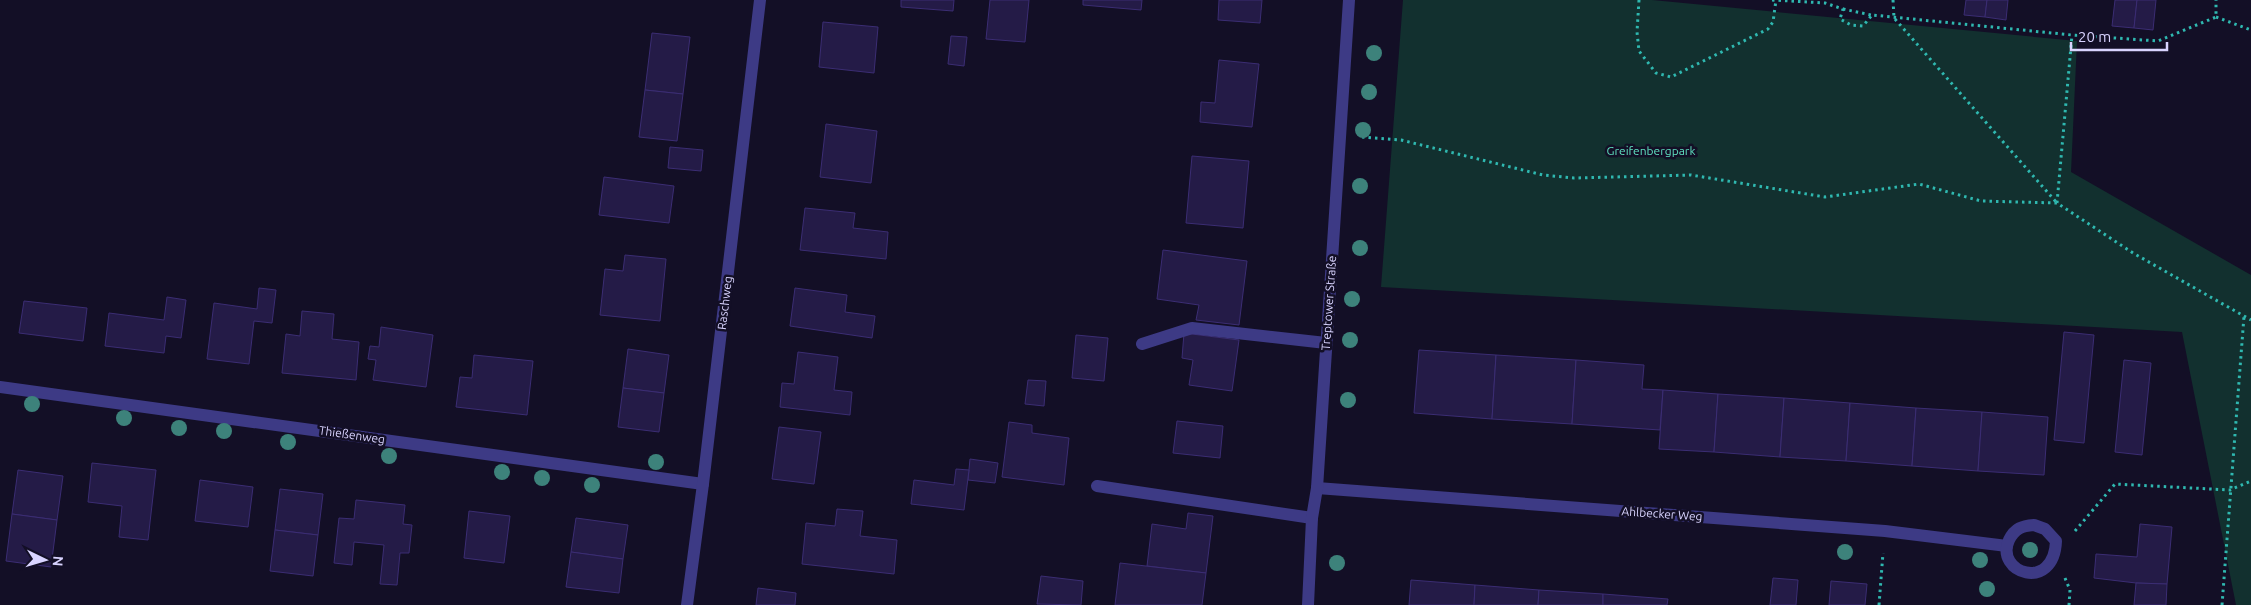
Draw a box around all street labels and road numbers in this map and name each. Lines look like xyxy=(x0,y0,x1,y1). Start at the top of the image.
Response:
street label: Treptower Straße xyxy=(1319,255,1338,351)
street label: Raschweg xyxy=(715,275,734,331)
street label: Thießenweg xyxy=(318,423,386,446)
street label: Ahlbecker Weg xyxy=(1621,504,1703,523)

